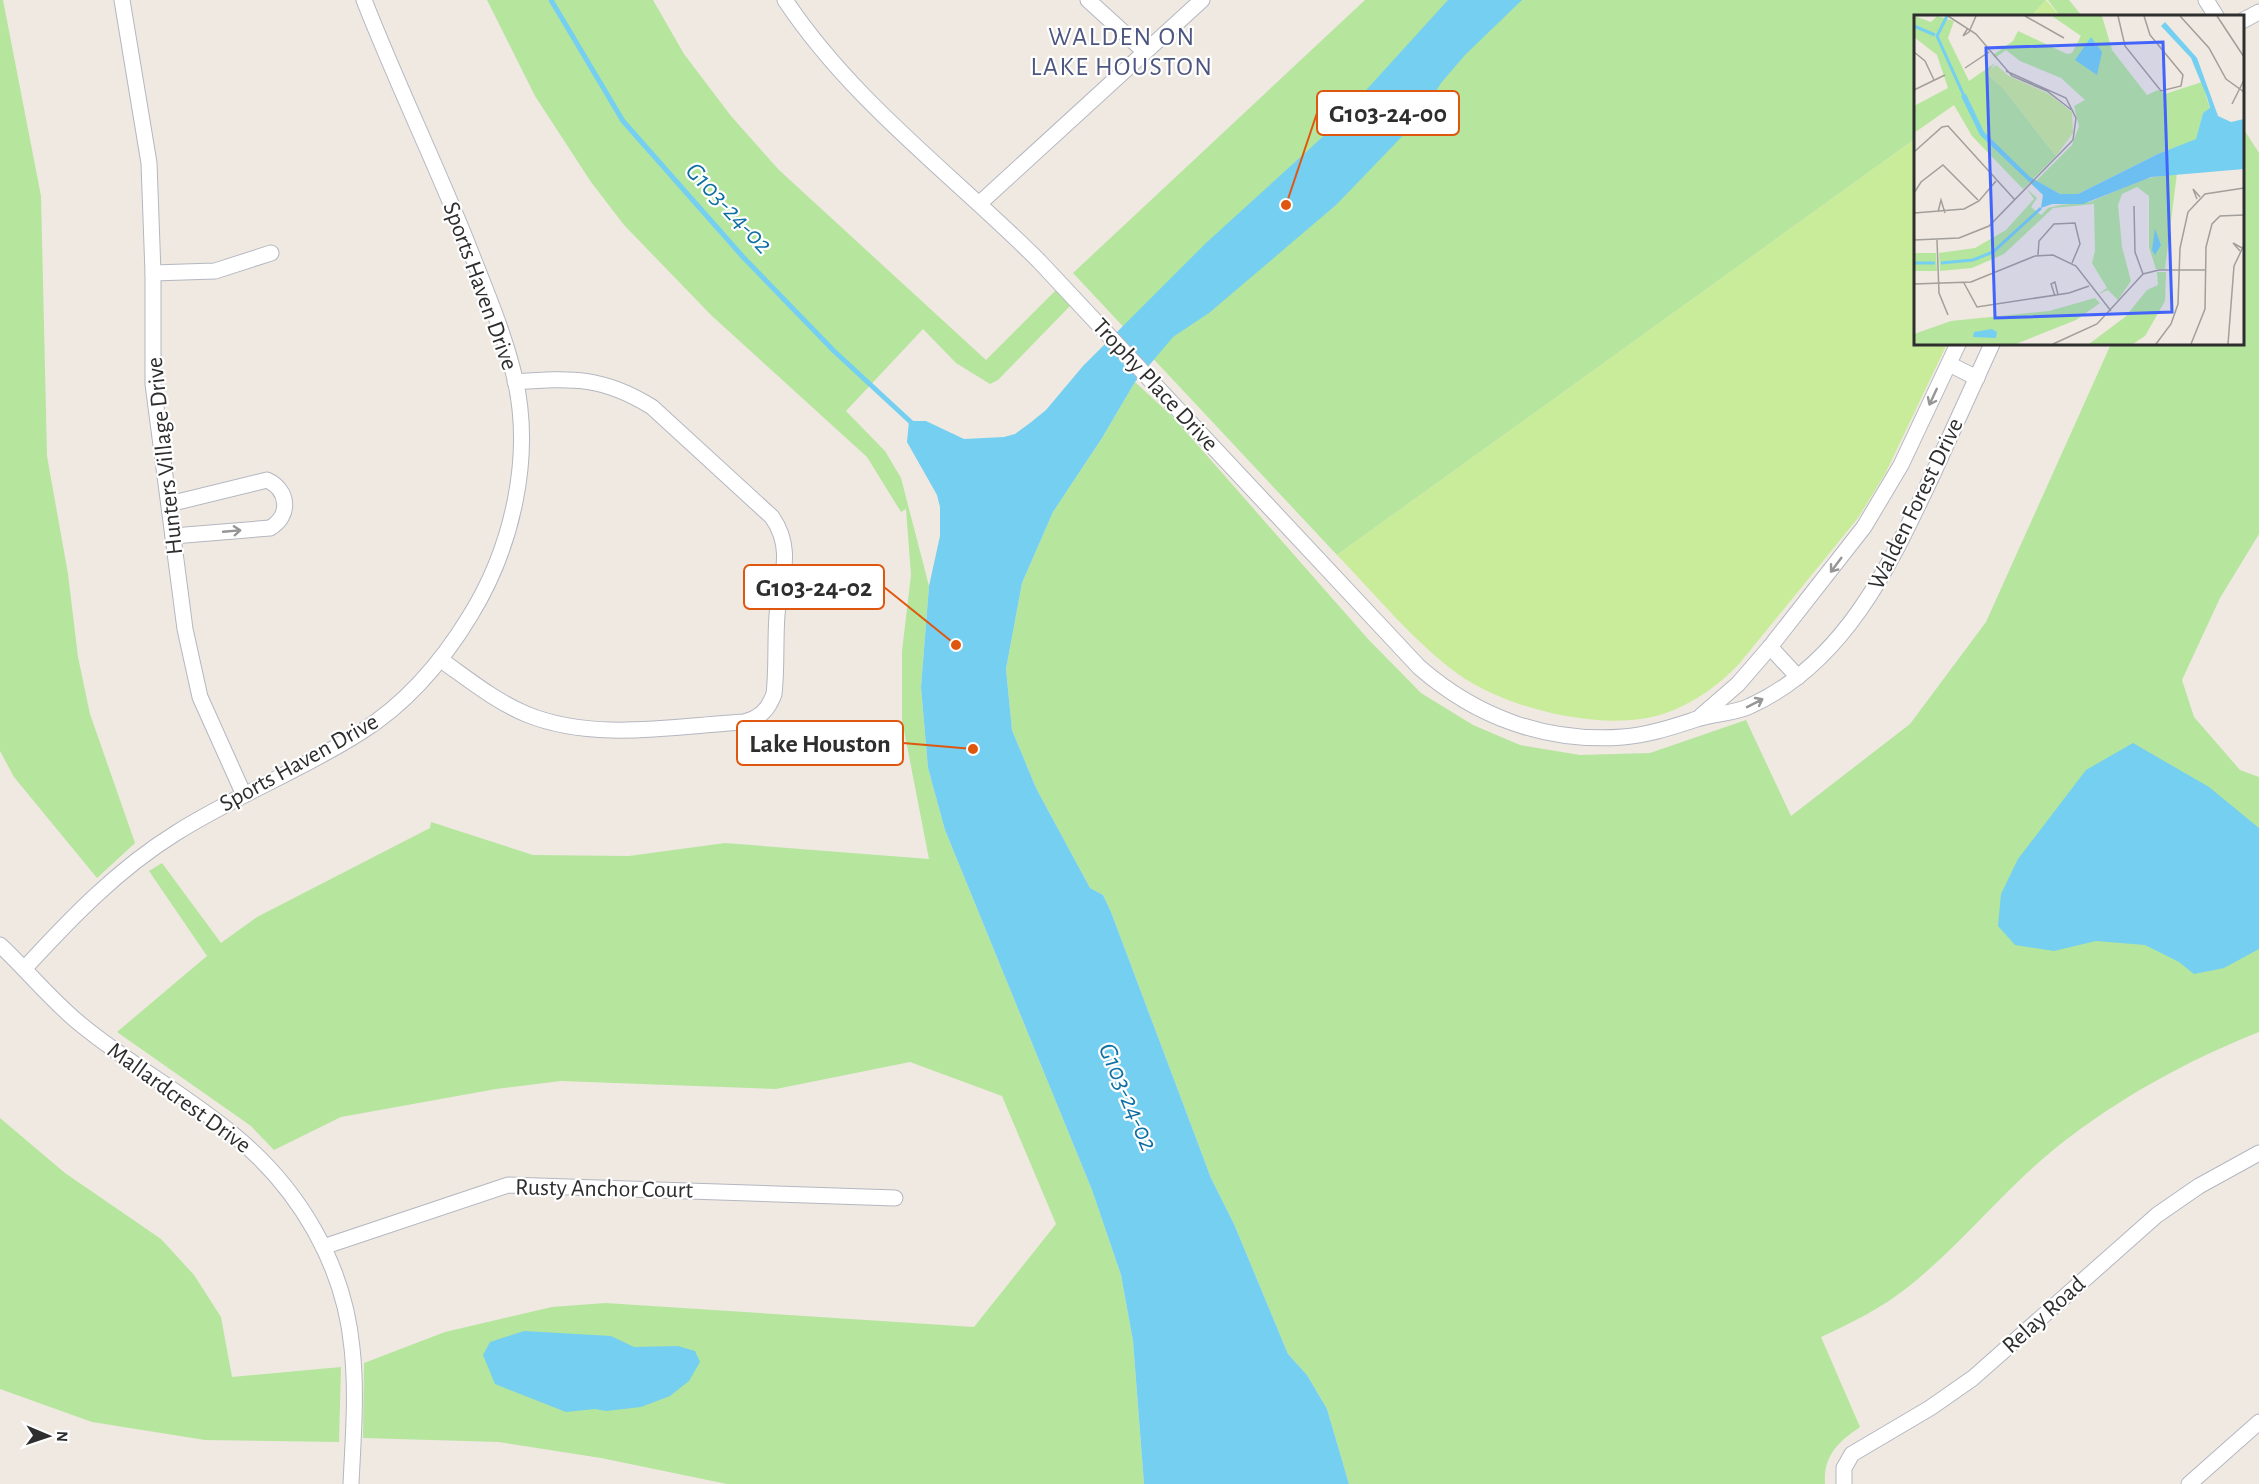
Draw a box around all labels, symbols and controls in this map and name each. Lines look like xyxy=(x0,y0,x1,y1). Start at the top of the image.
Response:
inset map xyxy=(1914,15,2244,345)
district label: WALDEN ON LAKE HOUSTON xyxy=(1031,24,1213,80)
callout: G103-24-00 xyxy=(1317,91,1459,135)
text: G103-24-00 xyxy=(1329,101,1447,127)
water label: G103-24-02 xyxy=(681,157,777,259)
street label: Sports Haven Drive xyxy=(438,199,522,373)
street label: Trophy Place Drive xyxy=(1088,314,1222,456)
street label: Hunters Village Drive xyxy=(143,356,187,556)
one-way arrow xyxy=(1927,387,1939,405)
street label: Walden Forest Drive xyxy=(1864,415,1968,593)
one-way arrow xyxy=(221,525,241,536)
one-way arrow xyxy=(1830,556,1842,572)
callout: G103-24-02 xyxy=(744,565,884,609)
text: G103-24-02 xyxy=(756,575,872,601)
one-way arrow xyxy=(1746,697,1764,708)
street label: Sports Haven Drive xyxy=(216,710,382,816)
callout: Lake Houston xyxy=(737,721,903,765)
text: Lake Houston xyxy=(749,731,891,757)
street label: Mallardcrest Drive xyxy=(103,1038,255,1158)
water label: G103-24-02 xyxy=(1094,1039,1162,1155)
street label: Rusty Anchor Court xyxy=(515,1175,694,1203)
street label: Relay Road xyxy=(1998,1272,2090,1358)
north arrow xyxy=(18,1406,78,1466)
text: N xyxy=(54,1431,70,1442)

